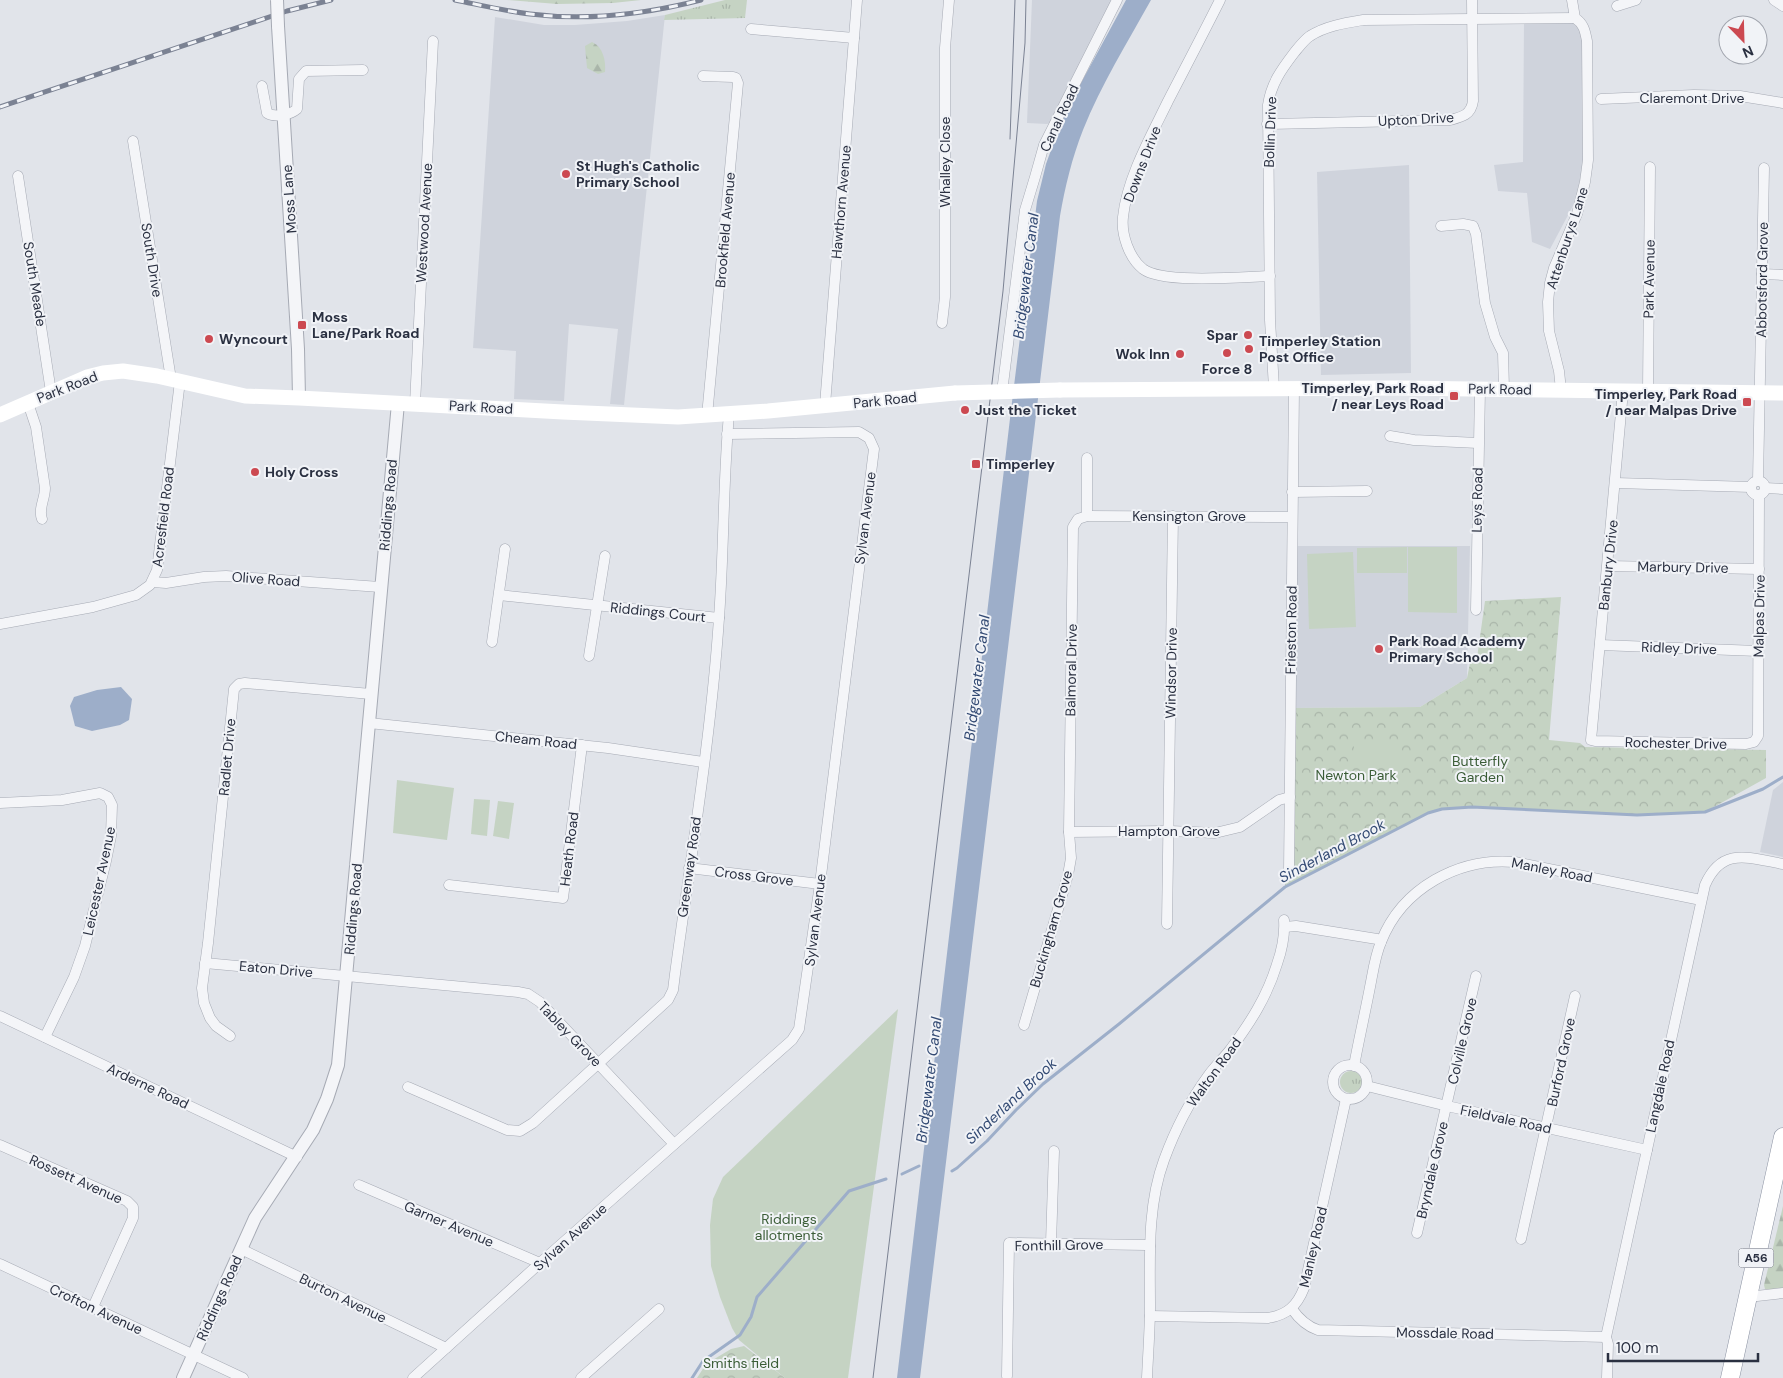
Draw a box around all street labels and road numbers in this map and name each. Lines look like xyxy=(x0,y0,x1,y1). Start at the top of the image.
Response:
street label: Canal Road xyxy=(1035,81,1083,155)
street label: Claremont Drive xyxy=(1640,89,1744,107)
street label: Bollin Drive xyxy=(1260,96,1280,168)
street label: Upton Drive xyxy=(1377,108,1455,130)
street label: Whalley Close xyxy=(936,116,954,208)
street label: Downs Drive xyxy=(1119,123,1165,205)
street label: Hawthorn Avenue xyxy=(827,144,855,260)
street label: Westwood Avenue xyxy=(412,163,436,283)
street label: Moss Lane xyxy=(278,164,300,234)
street label: Brookfield Avenue xyxy=(711,171,739,289)
street label: Attenburys Lane xyxy=(1542,185,1592,291)
street label: South Drive xyxy=(137,222,167,298)
street label: Abbotsford Grove xyxy=(1752,222,1772,338)
street label: Park Avenue xyxy=(1639,239,1659,319)
street label: South Meade xyxy=(19,240,51,328)
street label: Park Road xyxy=(34,367,100,407)
street label: Park Road xyxy=(1468,379,1532,399)
street label: Park Road xyxy=(852,388,918,412)
street label: Park Road xyxy=(449,396,513,418)
street label: Riddings Road xyxy=(375,458,401,552)
street label: Acresfield Road xyxy=(148,466,178,568)
street label: Leys Road xyxy=(1467,467,1487,533)
street label: Sylvan Avenue xyxy=(850,471,880,565)
street label: Kensington Grove xyxy=(1132,507,1246,525)
street label: Banbury Drive xyxy=(1594,519,1622,611)
street label: Marbury Drive xyxy=(1637,557,1729,577)
street label: Olive Road xyxy=(231,568,301,590)
street label: Malpas Drive xyxy=(1749,574,1769,658)
street label: Frieston Road xyxy=(1281,586,1301,674)
street label: Riddings Court xyxy=(609,598,707,626)
street label: Balmoral Drive xyxy=(1061,623,1081,717)
street label: Windsor Drive xyxy=(1161,627,1181,719)
street label: Ridley Drive xyxy=(1641,638,1717,658)
street label: Radlet Drive xyxy=(215,717,239,796)
street label: Cheam Road xyxy=(494,727,578,753)
street label: Rochester Drive xyxy=(1625,733,1727,753)
street label: Heath Road xyxy=(556,811,582,887)
street label: Greenway Road xyxy=(673,816,705,918)
street label: Hampton Grove xyxy=(1118,822,1220,840)
street label: Leicester Avenue xyxy=(79,825,119,937)
street label: Manley Road xyxy=(1510,853,1594,887)
street label: Riddings Road xyxy=(340,862,366,956)
street label: Cross Grove xyxy=(713,862,795,890)
street label: Buckingham Grove xyxy=(1026,868,1076,990)
street label: Sylvan Avenue xyxy=(800,873,830,967)
street label: Eaton Drive xyxy=(238,957,314,981)
street label: Colville Grove xyxy=(1443,996,1481,1086)
street label: Tabley Grove xyxy=(534,998,606,1070)
street label: Burford Grove xyxy=(1543,1016,1579,1108)
street label: Walton Road xyxy=(1183,1034,1245,1110)
street label: Langdale Road xyxy=(1641,1038,1679,1134)
street label: Arderne Road xyxy=(104,1059,192,1113)
street label: Fieldvale Road xyxy=(1459,1101,1553,1137)
street label: Bryndale Grove xyxy=(1412,1120,1452,1220)
street label: Rossett Avenue xyxy=(27,1150,125,1208)
street label: Garner Avenue xyxy=(401,1197,497,1251)
street label: Sylvan Avenue xyxy=(529,1199,611,1275)
street label: Manley Road xyxy=(1295,1205,1331,1289)
street label: Fonthill Grove xyxy=(1014,1235,1104,1255)
road number: A56 xyxy=(1738,1248,1774,1268)
street label: Riddings Road xyxy=(192,1252,246,1344)
street label: Burton Avenue xyxy=(297,1269,389,1327)
street label: Crofton Avenue xyxy=(46,1280,146,1339)
street label: Mossdale Road xyxy=(1396,1323,1494,1343)

